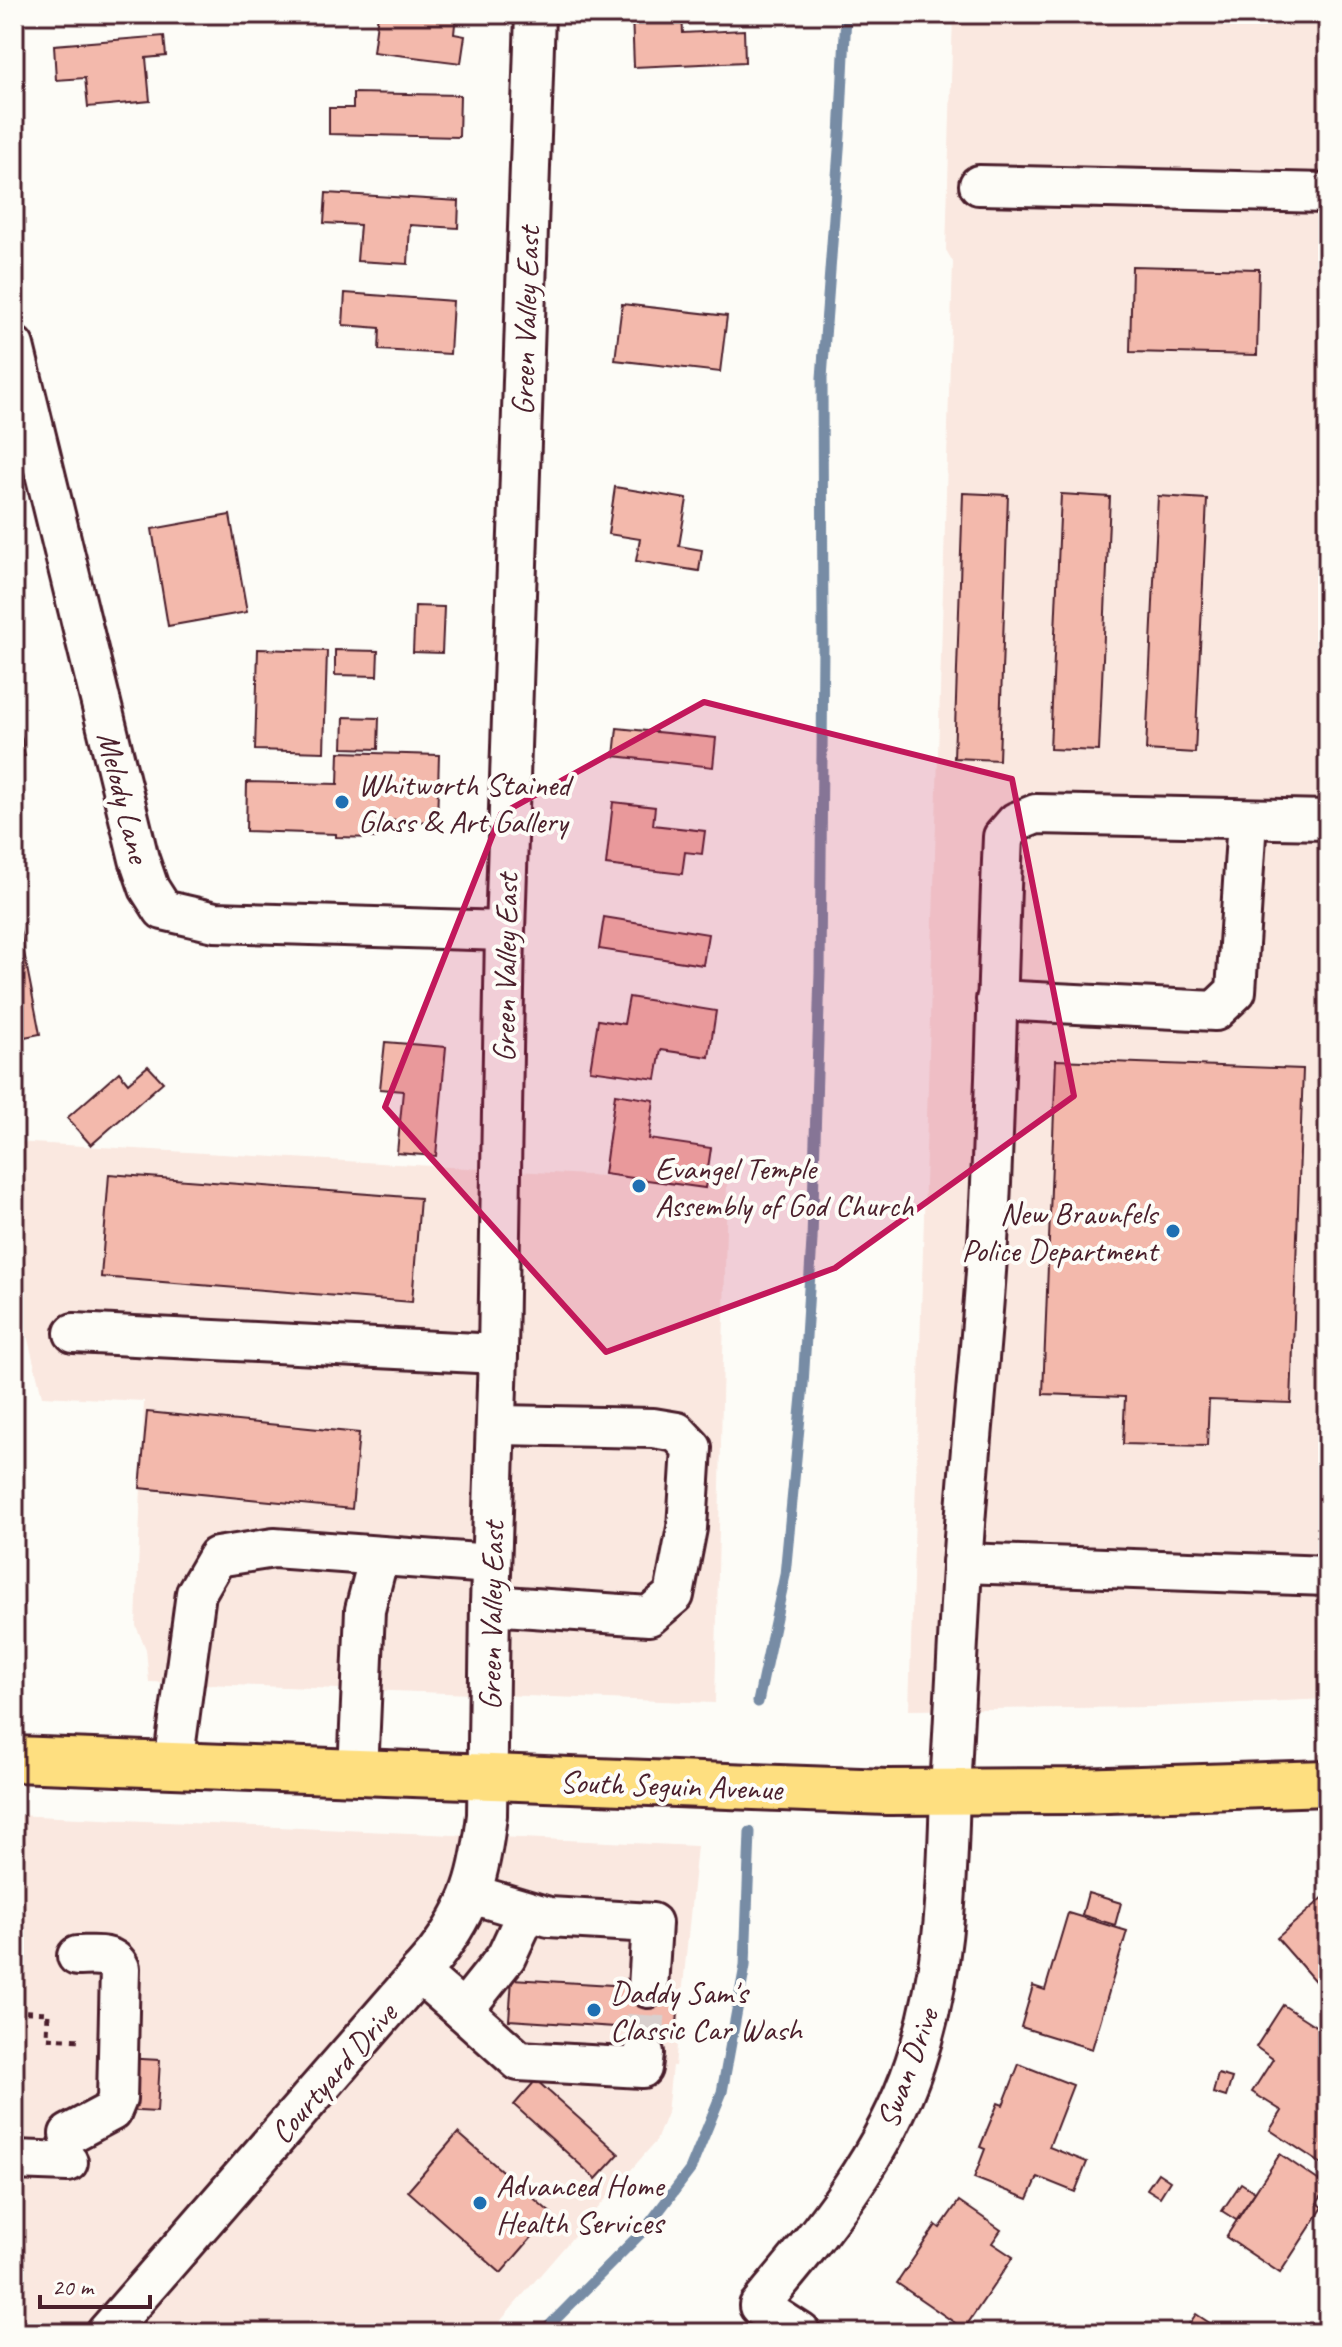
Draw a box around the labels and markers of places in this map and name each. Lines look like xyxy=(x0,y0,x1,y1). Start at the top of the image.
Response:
place label: Whitworth Stained Glass & Art Gallery xyxy=(358,764,574,842)
marker: Whitworth Stained Glass & Art Gallery xyxy=(333,793,351,811)
place label: Evangel Temple Assembly of God Church xyxy=(655,1148,914,1226)
marker: Evangel Temple Assembly of God Church xyxy=(630,1177,648,1195)
place label: New Braunfels Police Department xyxy=(961,1193,1160,1271)
marker: New Braunfels Police Department xyxy=(1164,1222,1182,1240)
place label: Daddy Sam's Classic Car Wash xyxy=(610,1972,804,2050)
marker: Daddy Sam's Classic Car Wash xyxy=(585,2001,603,2019)
place label: Advanced Home Health Services xyxy=(496,2165,666,2243)
marker: Advanced Home Health Services xyxy=(471,2194,489,2212)

